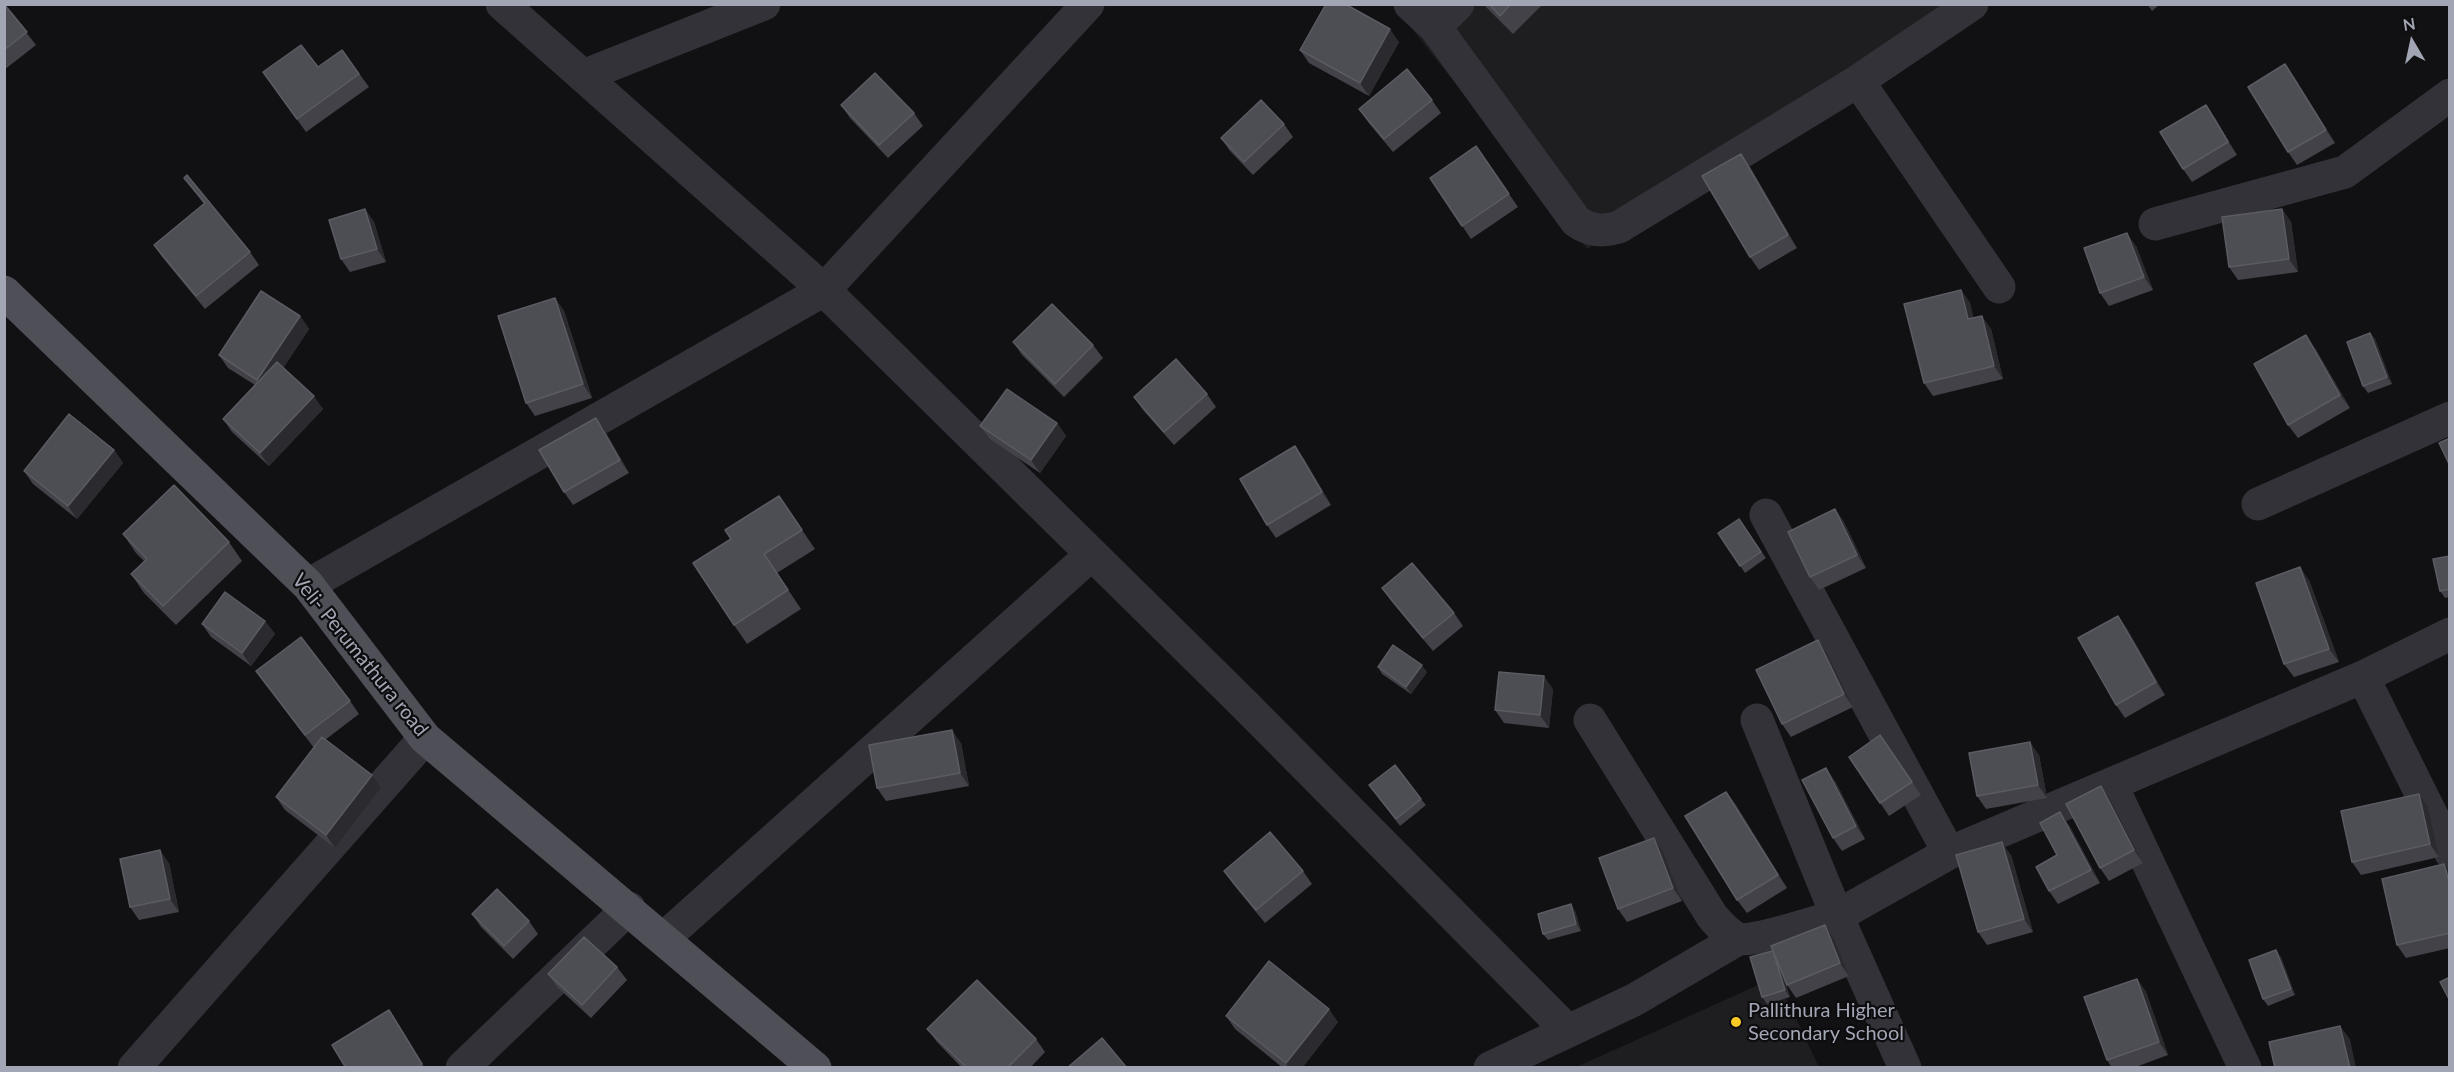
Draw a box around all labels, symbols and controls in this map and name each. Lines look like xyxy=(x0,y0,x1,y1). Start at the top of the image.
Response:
north arrow xyxy=(2382,12,2442,72)
text: N xyxy=(2402,13,2417,34)
street label: Veli- Perumathura road xyxy=(287,569,433,741)
place label: Pallithura Higher Secondary School xyxy=(1748,999,1904,1046)
marker: Pallithura Higher Secondary School xyxy=(1729,1015,1743,1029)

